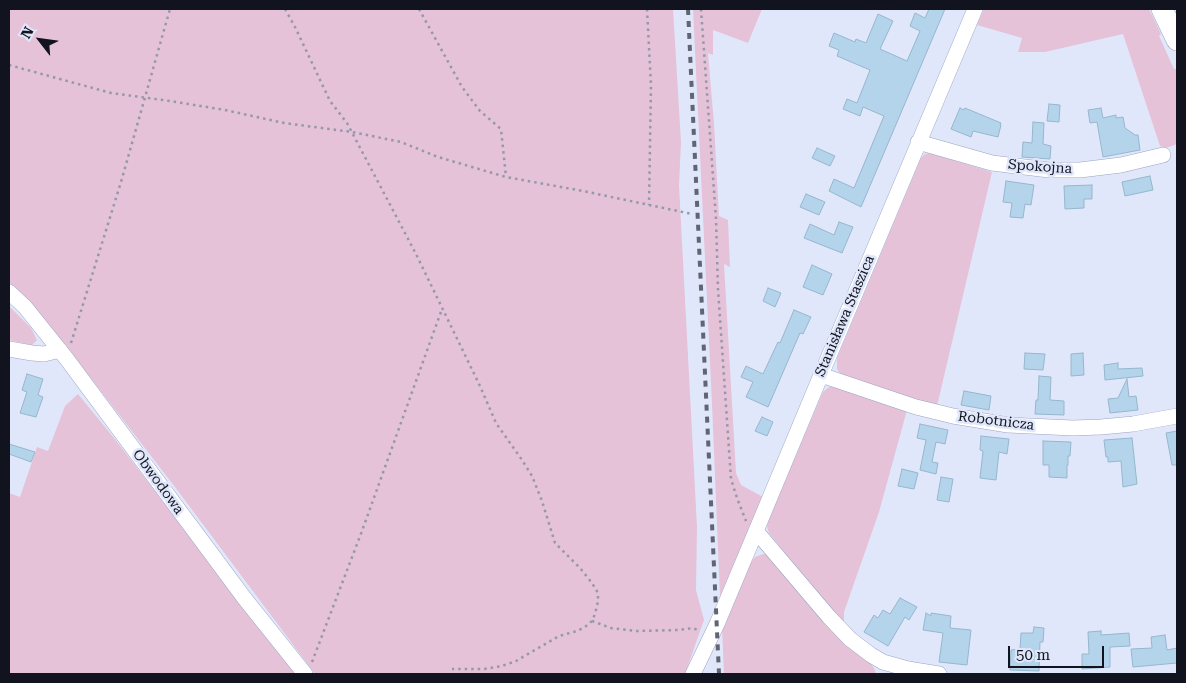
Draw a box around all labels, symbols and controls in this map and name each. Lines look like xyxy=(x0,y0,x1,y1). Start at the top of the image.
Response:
north arrow xyxy=(15,15,65,65)
text: N xyxy=(17,24,37,41)
street label: Spokojna xyxy=(1007,156,1073,178)
street label: Stanisława Staszica xyxy=(812,253,878,379)
street label: Robotnicza xyxy=(957,408,1035,434)
street label: Obwodowa xyxy=(129,446,187,518)
scale bar xyxy=(1011,636,1107,668)
text: 50 m xyxy=(1016,646,1050,664)

